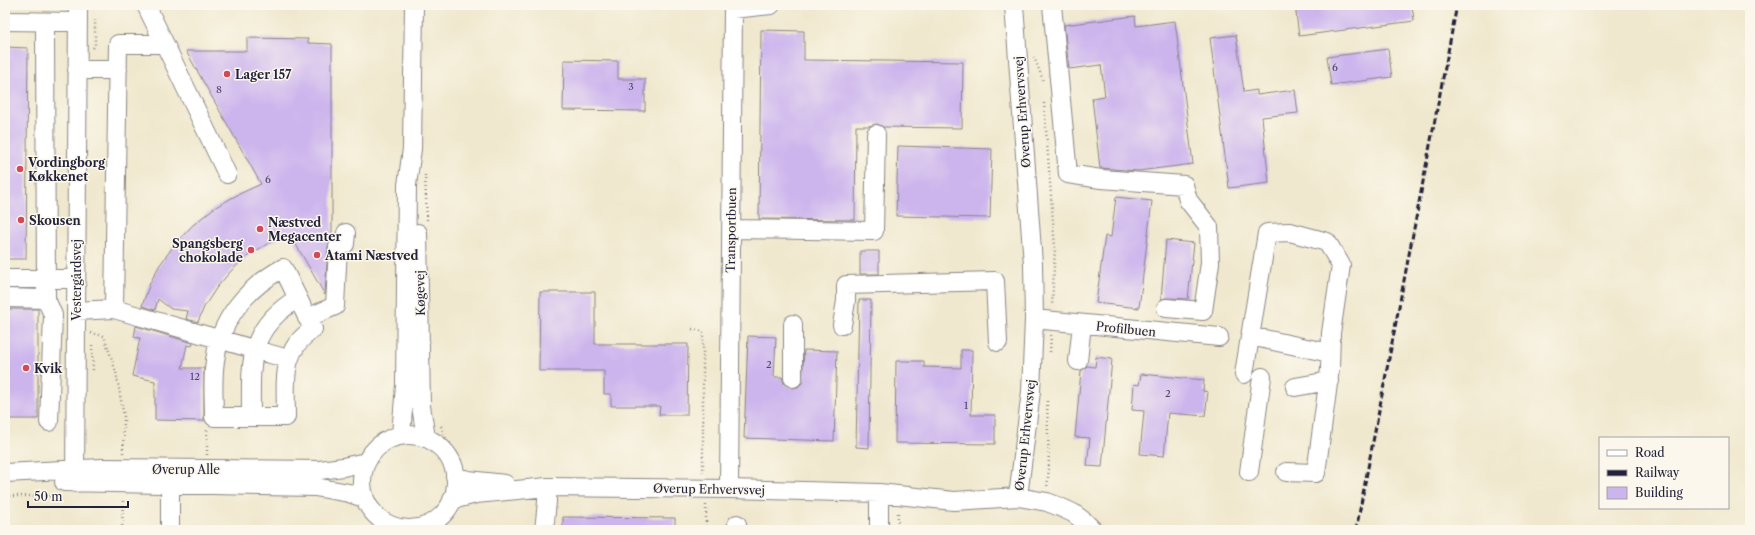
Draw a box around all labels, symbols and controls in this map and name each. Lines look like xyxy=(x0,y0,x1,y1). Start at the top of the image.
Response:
street label: Øverup Erhvervsvej xyxy=(1011,56,1033,168)
house number: 6 xyxy=(1332,61,1338,74)
place label: Lager 157 xyxy=(235,67,292,82)
marker: Lager 157 xyxy=(222,69,232,79)
house number: 3 xyxy=(628,80,634,93)
house number: 8 xyxy=(216,83,222,96)
place label: Vordingborg Køkkenet xyxy=(27,155,106,184)
marker: Vordingborg Køkkenet xyxy=(15,164,25,174)
house number: 6 xyxy=(265,173,271,186)
street label: Transportbuen xyxy=(723,187,739,273)
place label: Skousen xyxy=(29,213,82,228)
marker: Skousen xyxy=(16,215,26,225)
place label: Næstved Megacenter xyxy=(268,215,341,244)
marker: Næstved Megacenter xyxy=(255,224,265,234)
place label: Spangsberg chokolade xyxy=(172,236,244,265)
street label: Vestergårdsvej xyxy=(69,239,84,322)
marker: Spangsberg chokolade xyxy=(246,245,256,255)
place label: Atami Næstved xyxy=(324,248,419,263)
marker: Atami Næstved xyxy=(312,250,322,260)
street label: Køgevej xyxy=(412,270,428,316)
street label: Profilbuen xyxy=(1095,318,1157,340)
house number: 2 xyxy=(766,358,772,371)
place label: Kvik xyxy=(34,361,63,376)
marker: Kvik xyxy=(21,363,31,373)
house number: 12 xyxy=(190,370,200,383)
street label: Øverup Erhvervsvej xyxy=(1012,378,1038,492)
house number: 2 xyxy=(1165,387,1171,400)
house number: 1 xyxy=(964,399,969,412)
legend xyxy=(1599,437,1729,509)
text: Road xyxy=(1635,445,1665,460)
street label: Øverup Alle xyxy=(152,462,220,477)
text: Railway xyxy=(1635,465,1680,480)
street label: Øverup Erhvervsvej xyxy=(653,481,765,497)
scale bar xyxy=(28,483,128,509)
text: Building xyxy=(1635,485,1683,500)
text: 50 m xyxy=(34,489,63,504)

